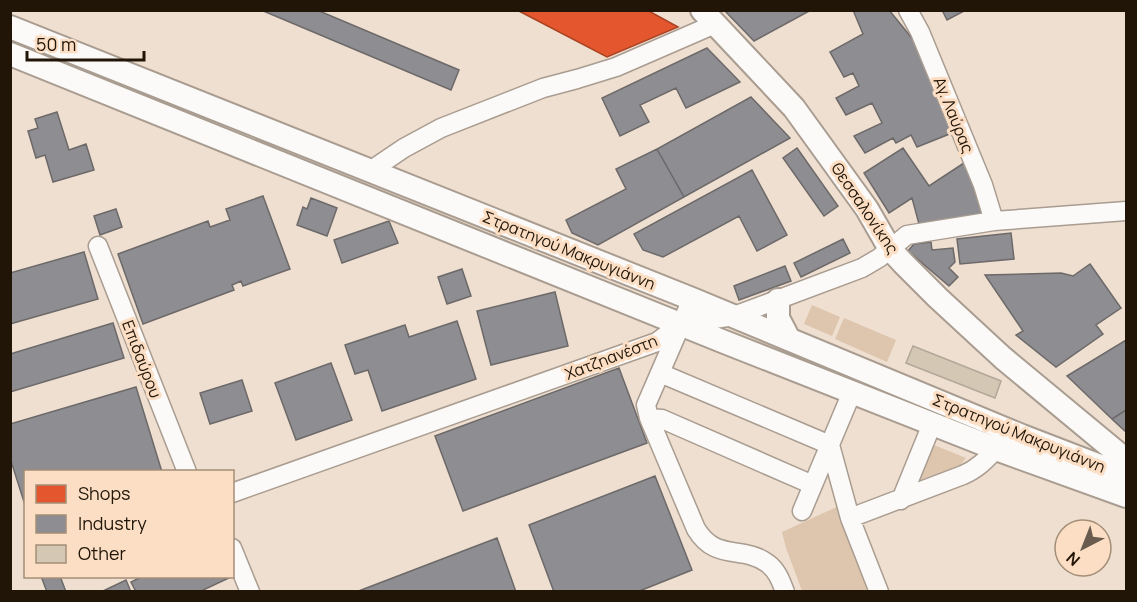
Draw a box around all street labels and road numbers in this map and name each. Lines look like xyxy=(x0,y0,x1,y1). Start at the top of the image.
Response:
street label: Αγ. Λαύρας xyxy=(929,74,979,157)
street label: Θεσσαλονίκης xyxy=(826,158,904,258)
street label: Στρατηγού Μακρυγιάννη xyxy=(479,205,659,295)
street label: Επιδαύρου xyxy=(117,317,167,401)
street label: Χατζηανέστη xyxy=(562,329,660,385)
street label: Στρατηγού Μακρυγιάννη xyxy=(929,388,1109,478)

